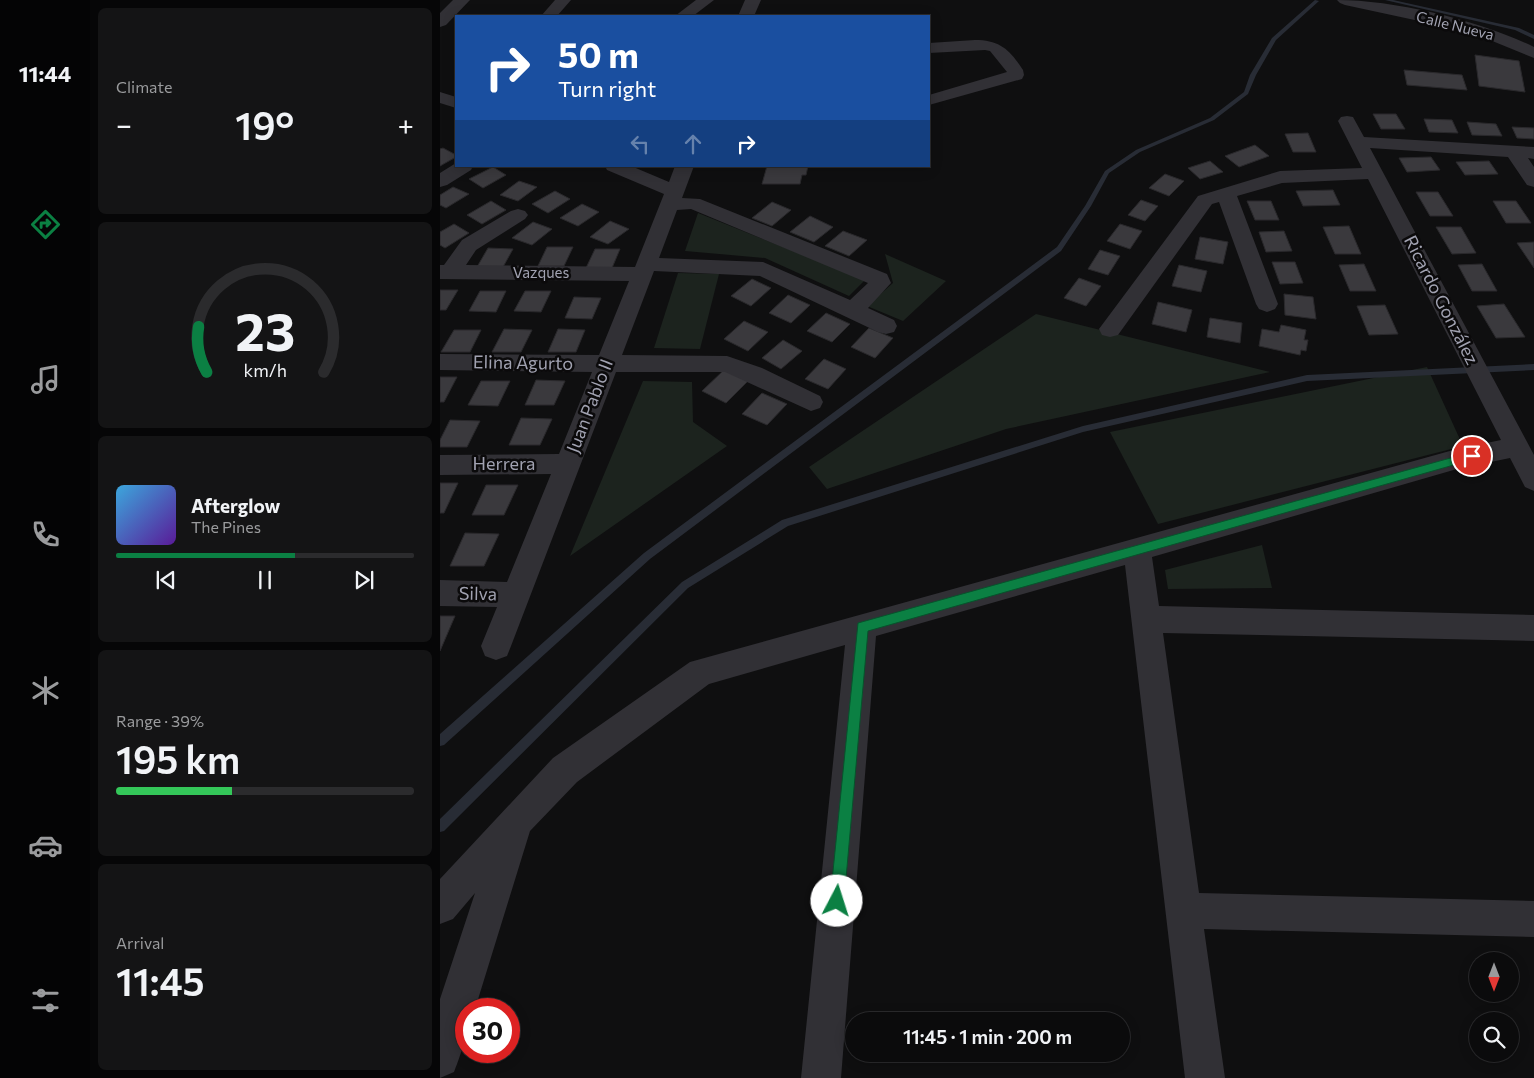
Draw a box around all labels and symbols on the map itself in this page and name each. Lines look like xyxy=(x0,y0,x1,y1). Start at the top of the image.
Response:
street label: Calle Nueva xyxy=(1415,7,1496,43)
street label: Ricardo González xyxy=(1400,231,1484,368)
street label: Vazques xyxy=(513,263,570,281)
street label: Elina Agurto xyxy=(473,350,573,374)
street label: Juan Pablo II xyxy=(561,356,617,456)
pin xyxy=(1451,435,1493,477)
street label: Herrera xyxy=(473,452,535,474)
street label: Silva xyxy=(459,582,497,604)
position arrow xyxy=(810,874,862,926)
north arrow xyxy=(1469,952,1519,1002)
speed limit sign: 30 xyxy=(455,998,520,1063)

